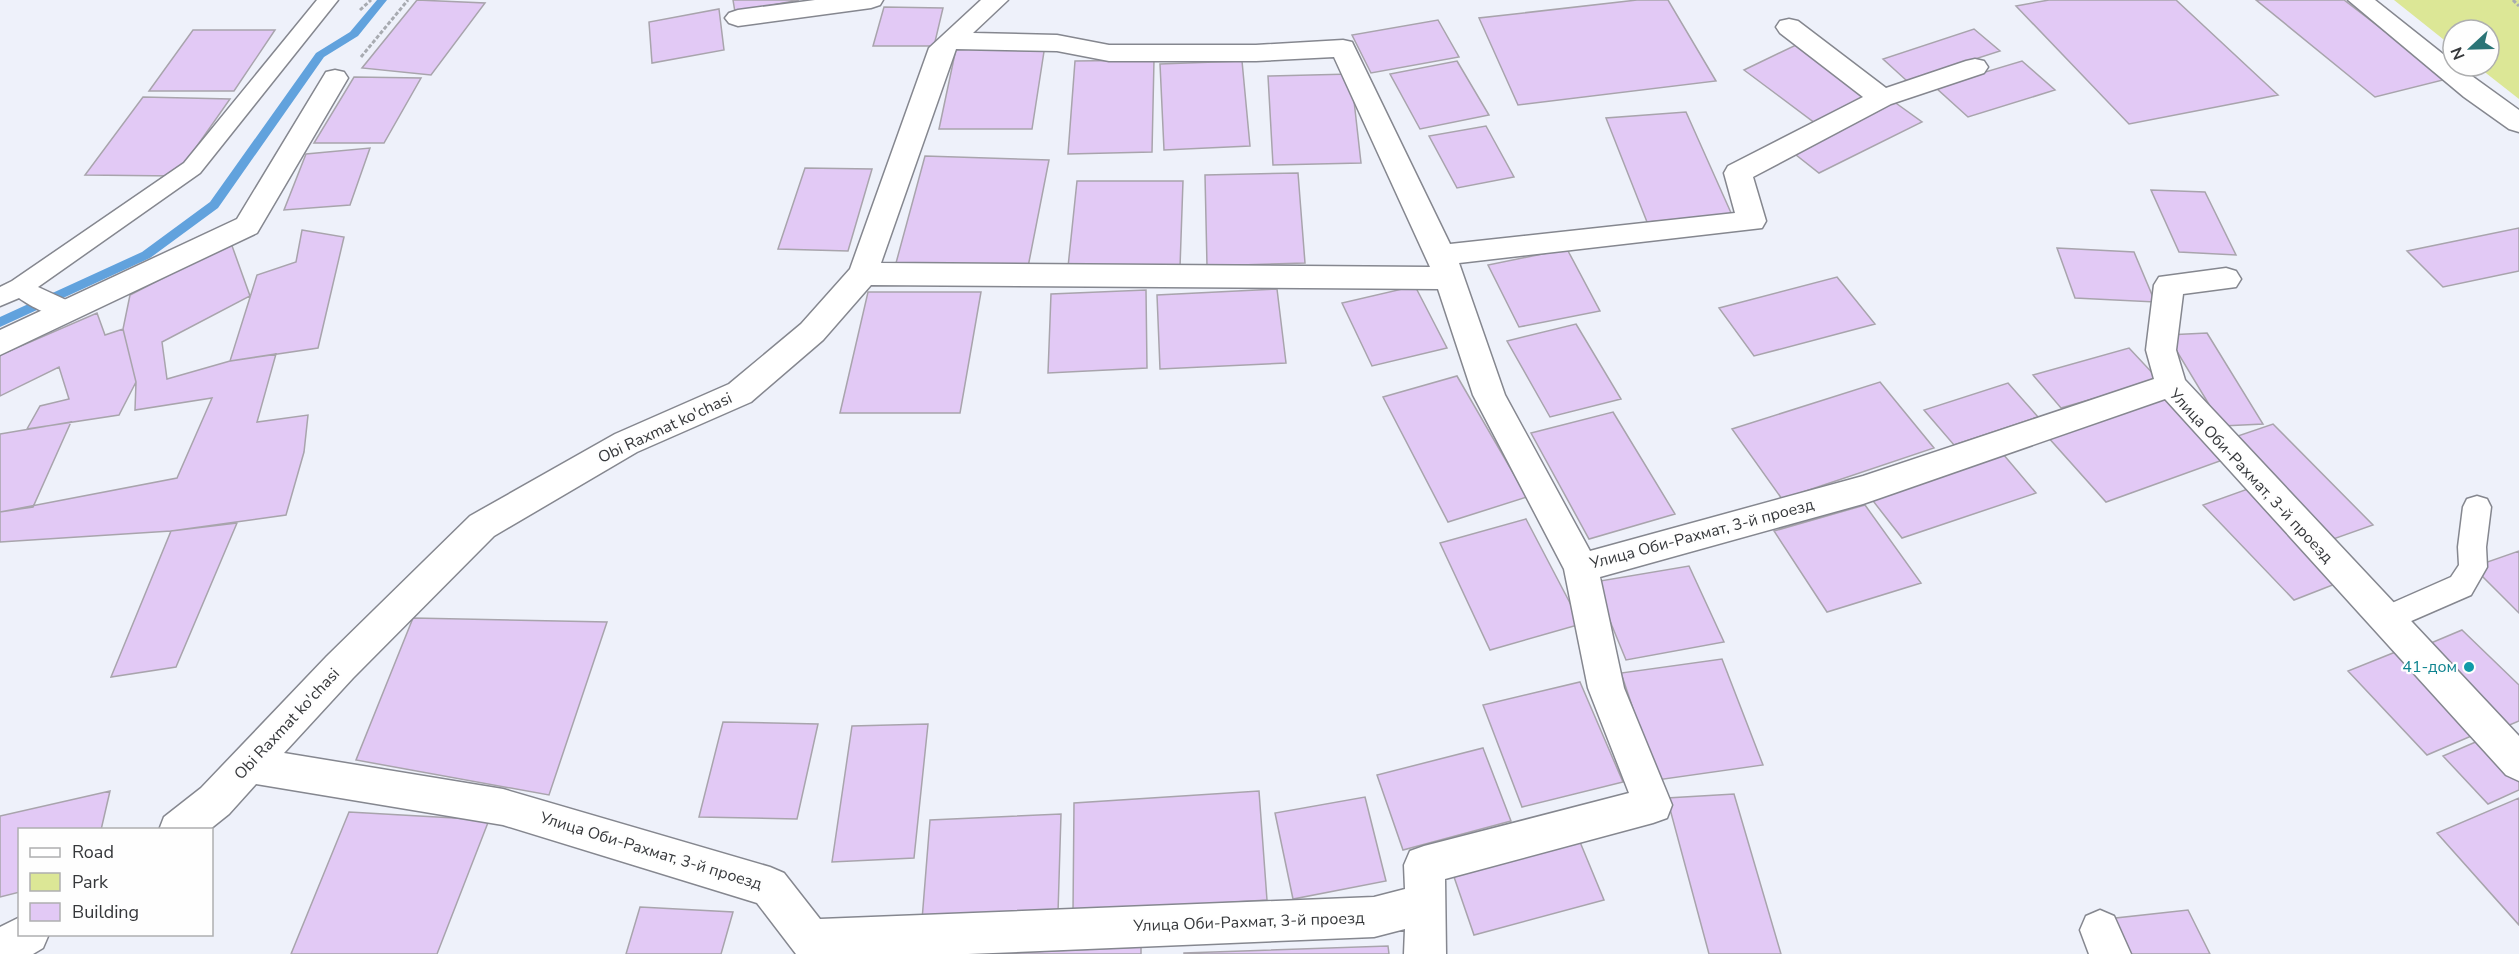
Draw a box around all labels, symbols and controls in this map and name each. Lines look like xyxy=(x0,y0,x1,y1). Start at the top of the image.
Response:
north arrow xyxy=(2441,18,2501,78)
text: N xyxy=(2446,44,2470,63)
street label: Улица Оби-Рахмат, 3-й проезд xyxy=(2163,383,2338,568)
street label: Obi Raxmat ko'chasi xyxy=(594,387,736,469)
street label: Улица Оби-Рахмат, 3-й проезд xyxy=(1586,493,1817,575)
place label: 41-дом xyxy=(2402,656,2457,678)
marker: 41-дом xyxy=(2462,660,2476,674)
street label: Obi Raxmat ko'chasi xyxy=(229,663,345,785)
street label: Улица Оби-Рахмат, 3-й проезд xyxy=(536,806,765,895)
legend xyxy=(18,828,213,936)
text: Road xyxy=(72,840,114,864)
text: Park xyxy=(72,870,109,894)
text: Building xyxy=(72,900,139,924)
street label: Улица Оби-Рахмат, 3-й проезд xyxy=(1132,907,1365,937)

